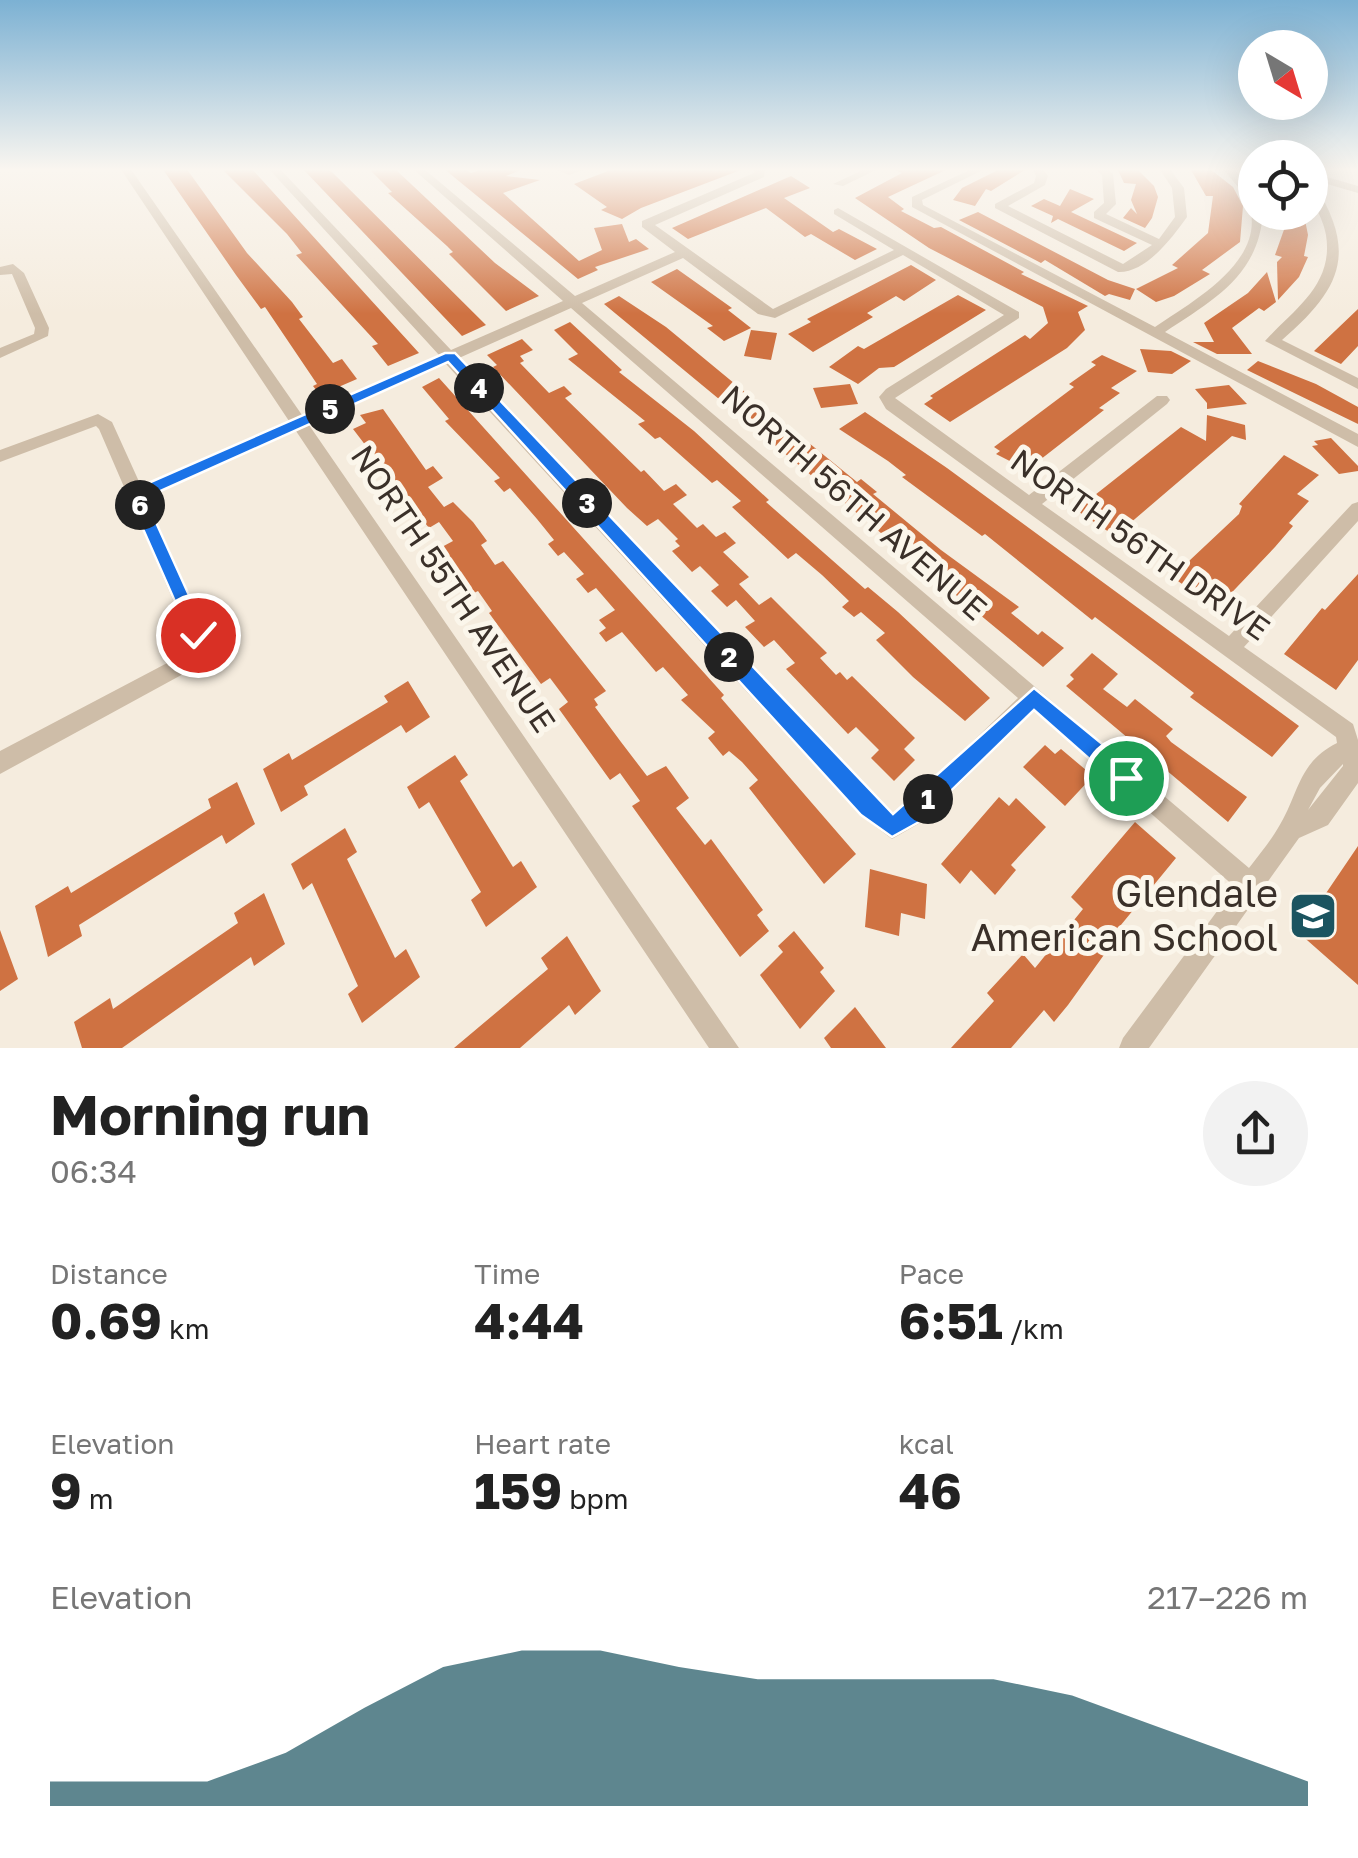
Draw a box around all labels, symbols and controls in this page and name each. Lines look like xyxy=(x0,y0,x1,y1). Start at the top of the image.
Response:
north arrow xyxy=(1238,30,1328,120)
map controls xyxy=(1238,30,1328,230)
button: locate xyxy=(1238,140,1328,230)
pin: 4 xyxy=(454,363,504,413)
text: 4 xyxy=(470,371,488,404)
street label: NORTH 56TH AVENUE xyxy=(714,377,995,628)
pin: 5 xyxy=(305,384,355,434)
text: 5 xyxy=(321,392,339,425)
street label: NORTH 55TH AVENUE xyxy=(344,438,564,739)
street label: NORTH 56TH DRIVE xyxy=(1004,441,1277,648)
pin: 3 xyxy=(562,478,612,528)
pin: 6 xyxy=(115,480,165,530)
text: 3 xyxy=(578,486,596,519)
text: 6 xyxy=(131,488,149,521)
pin xyxy=(156,593,241,678)
icon: check xyxy=(171,608,226,663)
pin: 2 xyxy=(704,632,754,682)
text: 2 xyxy=(720,640,738,673)
pin xyxy=(1084,736,1169,821)
icon: arrive xyxy=(1099,751,1154,806)
pin: 1 xyxy=(903,774,953,824)
text: 1 xyxy=(921,782,935,815)
place label: Glendale American School xyxy=(971,870,1278,959)
school or university icon: Glendale American School xyxy=(1287,890,1339,942)
text: Morning run xyxy=(50,1081,370,1147)
button: share xyxy=(1203,1081,1308,1186)
text: 06:34 xyxy=(50,1152,137,1190)
text: Distance xyxy=(50,1257,168,1290)
text: Time xyxy=(474,1257,540,1290)
text: Pace xyxy=(899,1257,964,1290)
text: 0.69 xyxy=(50,1290,162,1350)
text: 4:44 xyxy=(474,1290,584,1350)
text: 6:51 xyxy=(899,1290,1003,1350)
text: km xyxy=(162,1312,210,1345)
text: /km xyxy=(1003,1312,1064,1345)
text: Elevation xyxy=(50,1427,175,1460)
text: Heart rate xyxy=(474,1427,611,1460)
text: kcal xyxy=(899,1427,954,1460)
text: 9 xyxy=(50,1460,82,1520)
text: 159 xyxy=(474,1460,562,1520)
text: 46 xyxy=(899,1460,962,1520)
text: m xyxy=(82,1482,114,1515)
text: bpm xyxy=(562,1482,629,1515)
text: Elevation xyxy=(50,1578,192,1616)
text: 217–226 m xyxy=(1147,1578,1308,1616)

